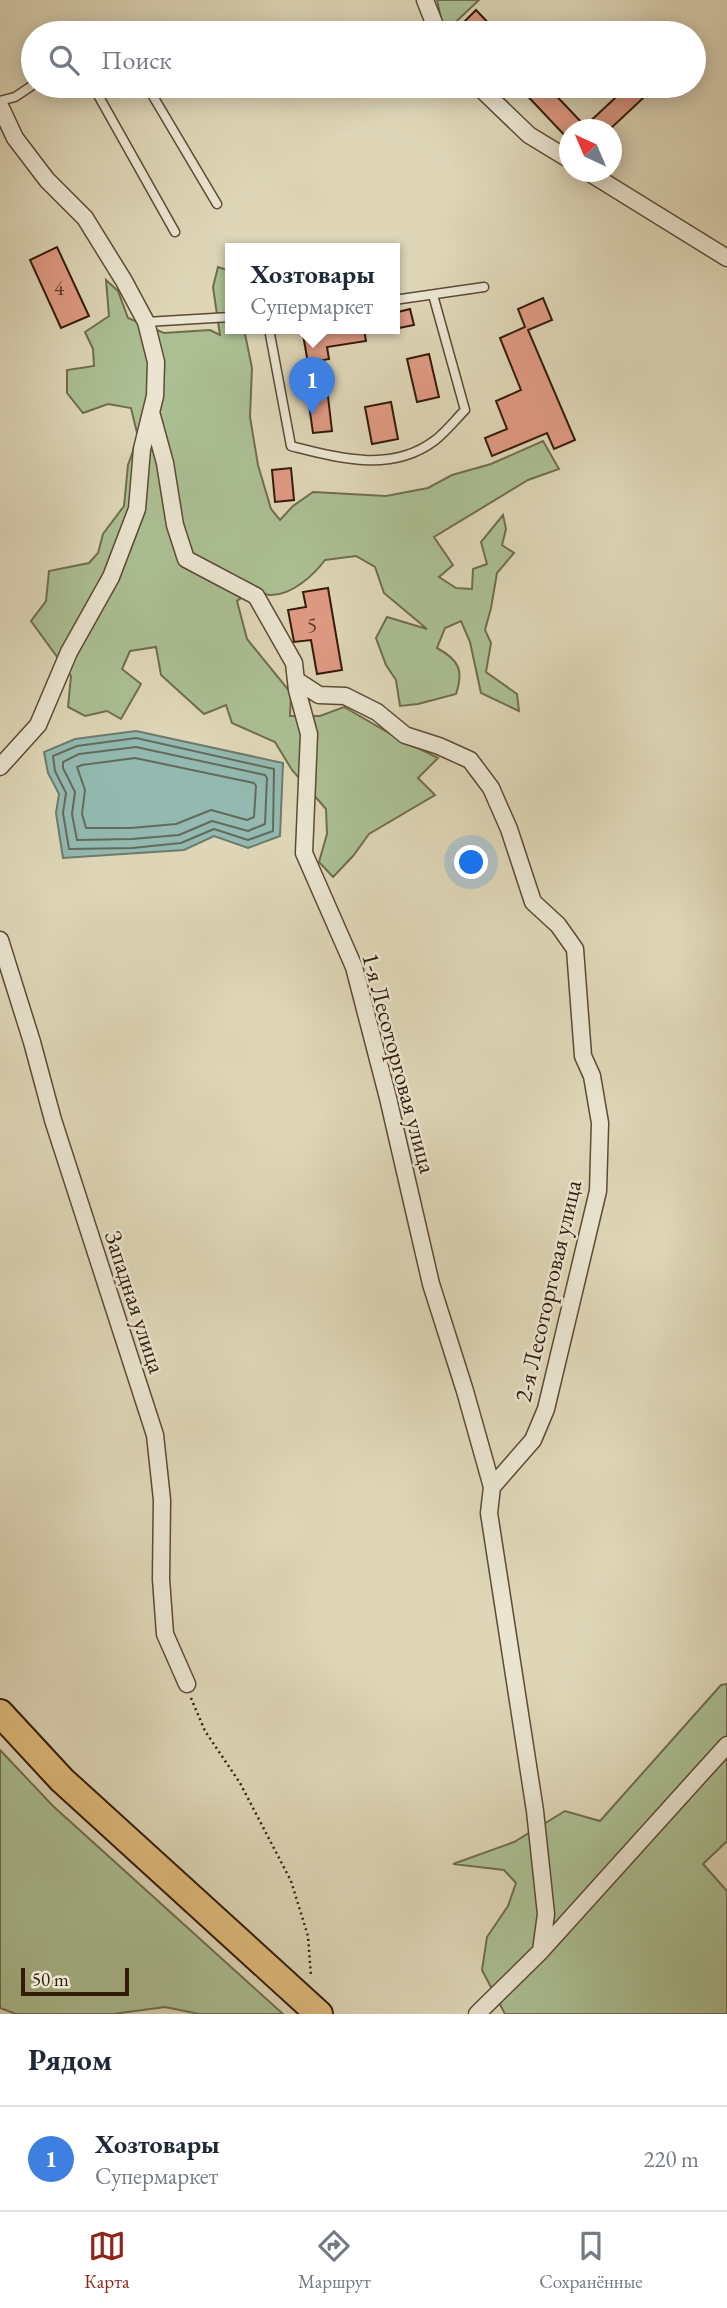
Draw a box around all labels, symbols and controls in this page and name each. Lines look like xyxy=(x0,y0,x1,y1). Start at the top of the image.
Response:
search box xyxy=(21,21,706,98)
icon: search xyxy=(45,41,83,79)
text: Поиск xyxy=(101,43,172,77)
north arrow xyxy=(559,119,622,182)
popup xyxy=(225,243,400,334)
text: Хозтовары xyxy=(250,257,375,291)
house number: 4 xyxy=(54,274,65,301)
text: Супермаркет xyxy=(250,291,373,321)
pin: 1 xyxy=(289,357,335,415)
house number: 5 xyxy=(307,611,317,638)
your location xyxy=(454,845,488,879)
street label: 1-я Лесоторговая улица xyxy=(355,949,444,1177)
street label: 2-я Лесоторговая улица xyxy=(507,1176,588,1405)
street label: Западная улица xyxy=(98,1227,173,1377)
scale bar xyxy=(21,1965,130,1997)
text: 50 m xyxy=(32,1967,69,1992)
text: Рядом xyxy=(28,2040,112,2079)
text: Хозтовары xyxy=(95,2127,220,2161)
text: 1 xyxy=(45,2144,57,2174)
text: 220 m xyxy=(643,2144,699,2174)
text: Супермаркет xyxy=(95,2161,218,2191)
tab: Карта xyxy=(84,2227,130,2294)
tab: Маршрут xyxy=(298,2227,371,2294)
tab: Сохранённые xyxy=(539,2227,643,2294)

